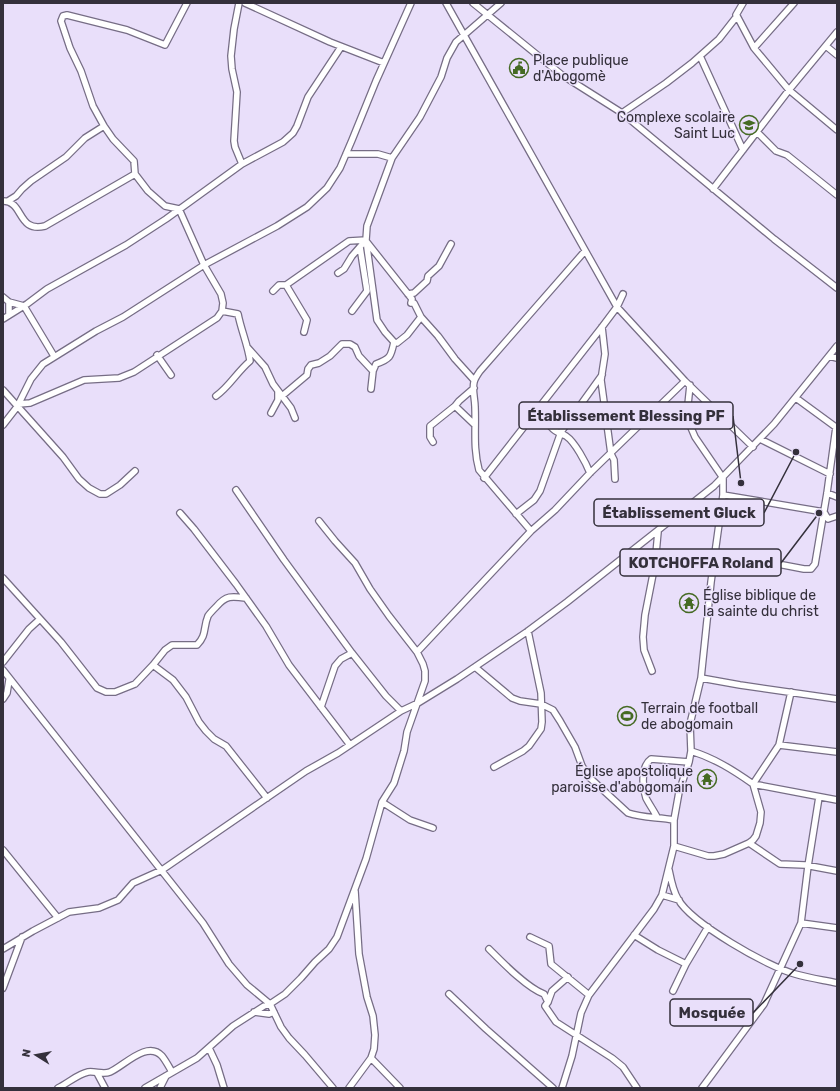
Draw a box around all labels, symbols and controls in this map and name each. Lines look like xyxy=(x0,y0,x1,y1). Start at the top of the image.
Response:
place label: Place publique d'Abogomè xyxy=(533,52,629,85)
public building icon: Place publique d'Abogomè xyxy=(508,57,530,79)
place label: Complexe scolaire Saint Luc xyxy=(617,109,735,142)
school or university icon: Complexe scolaire Saint Luc xyxy=(738,114,760,136)
callout: Établissement Blessing PF xyxy=(519,402,733,429)
text: Établissement Blessing PF xyxy=(527,407,725,425)
callout: Établissement Gluck xyxy=(594,499,764,526)
text: Établissement Gluck xyxy=(602,504,756,522)
callout: KOTCHOFFA Roland xyxy=(620,549,781,576)
text: KOTCHOFFA Roland xyxy=(629,554,773,572)
place label: Église biblique de la sainte du christ xyxy=(703,586,819,620)
temple icon: Église biblique de la sainte du christ xyxy=(678,592,700,614)
place label: Terrain de football de abogomain xyxy=(641,700,758,733)
sports icon: Terrain de football de abogomain xyxy=(616,705,638,727)
place label: Église apostolique paroisse d'abogomain xyxy=(551,762,693,796)
temple icon: Église apostolique paroisse d'abogomain xyxy=(696,768,718,790)
callout: Mosquée xyxy=(670,999,753,1026)
text: Mosquée xyxy=(679,1004,745,1022)
north arrow xyxy=(16,1035,56,1075)
text: N xyxy=(20,1048,34,1058)

